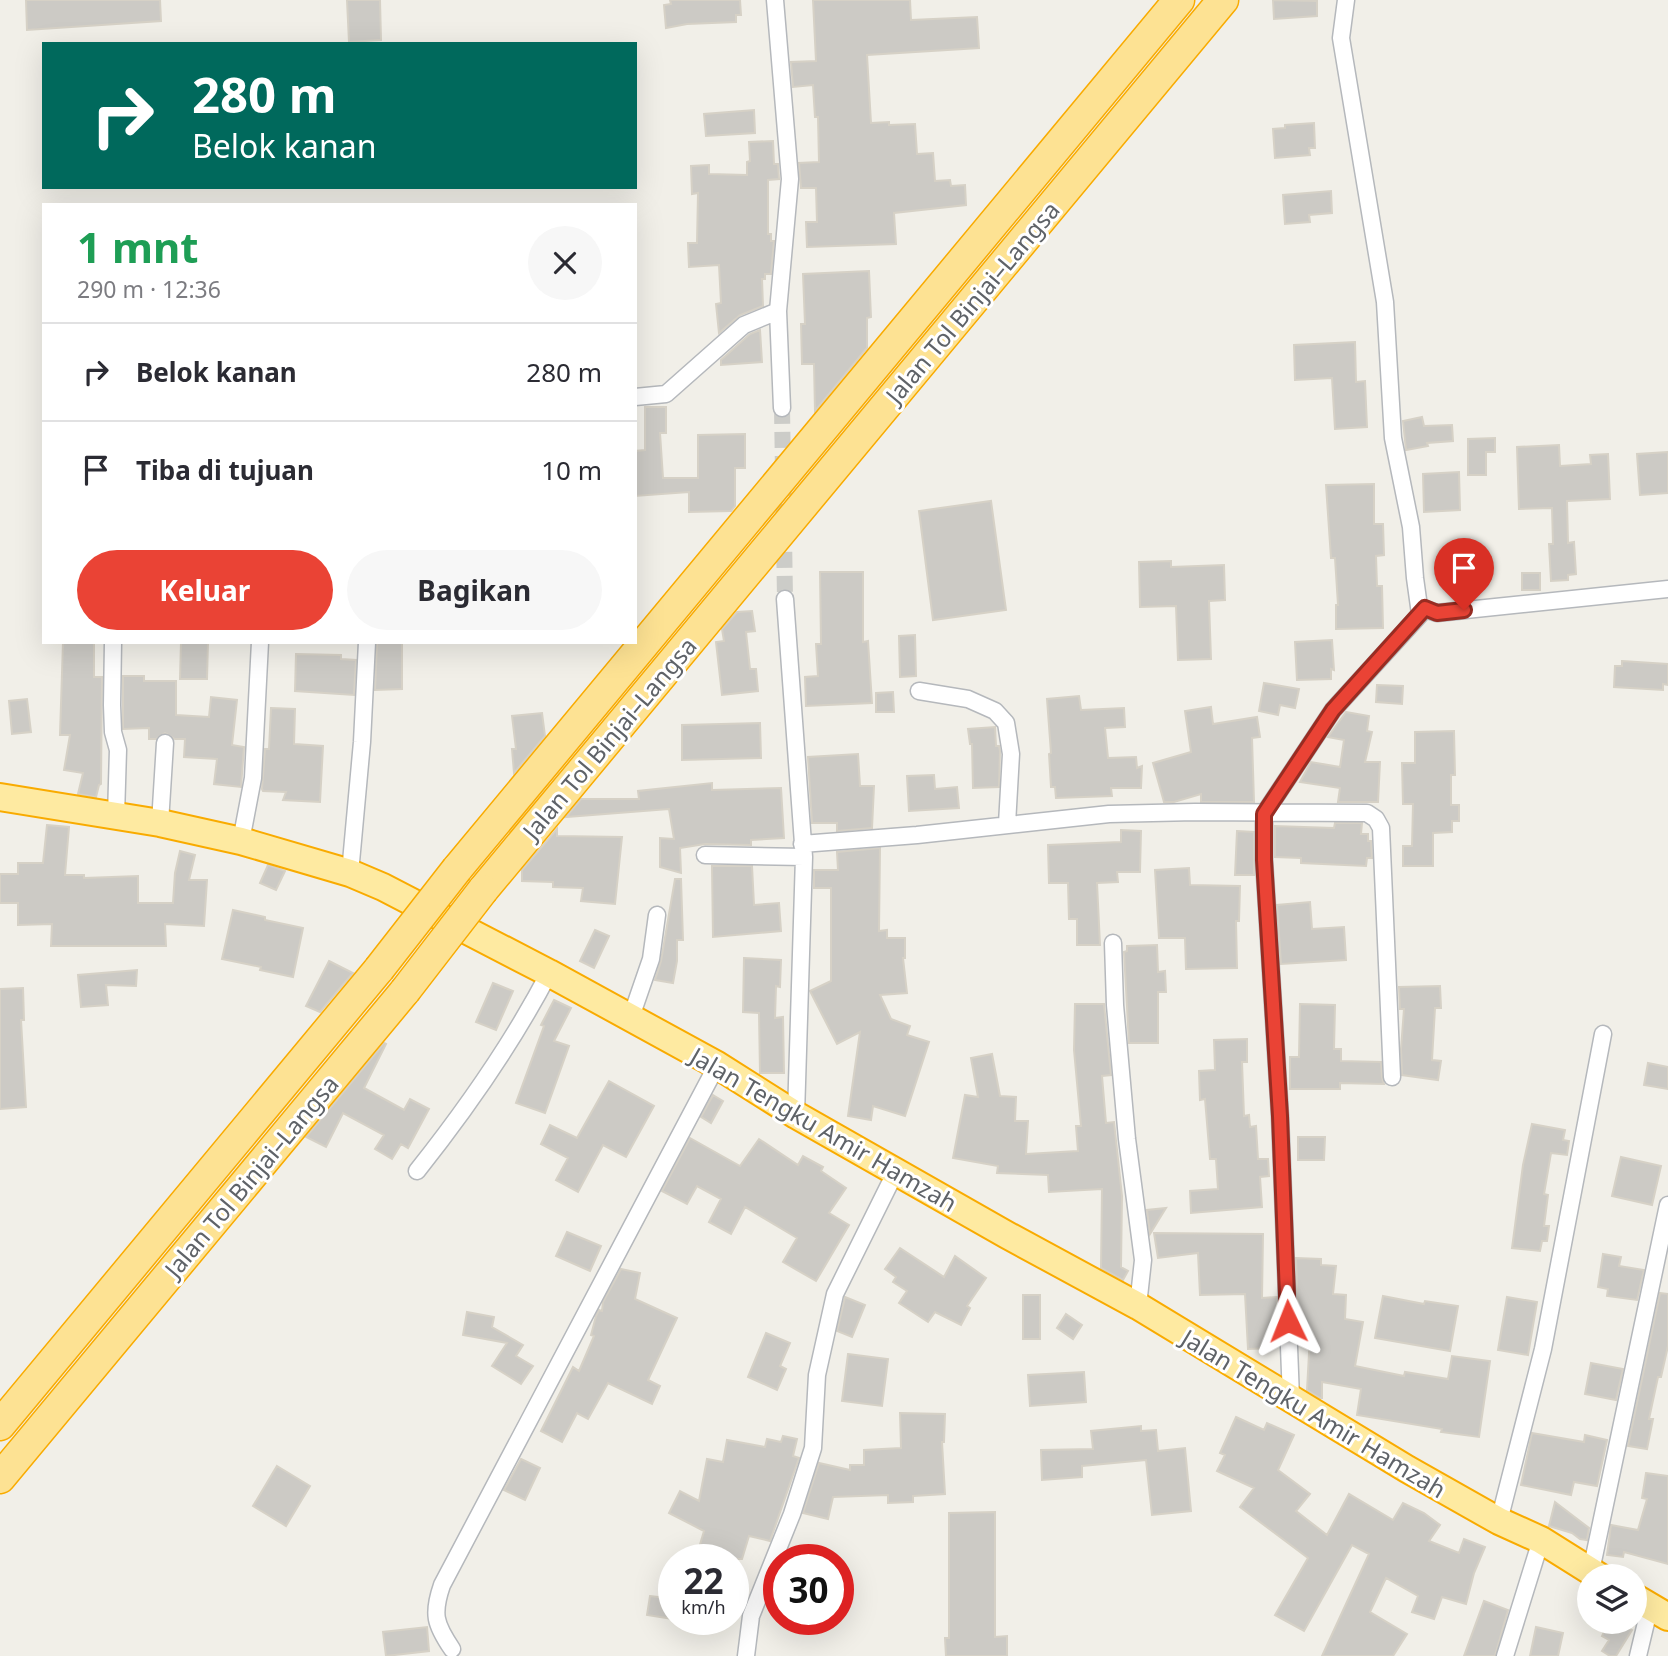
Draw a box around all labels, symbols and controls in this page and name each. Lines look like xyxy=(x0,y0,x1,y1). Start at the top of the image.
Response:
text: 280 m xyxy=(192,61,337,127)
icon: right xyxy=(77,70,168,161)
text: Belok kanan xyxy=(192,124,376,167)
street label: Jalan Tol Binjai–Langsa xyxy=(876,194,1066,412)
text: 1 mnt xyxy=(77,218,198,275)
button: close xyxy=(528,226,602,300)
text: 290 m · 12:36 xyxy=(77,273,221,305)
icon: right xyxy=(77,353,115,391)
text: Belok kanan xyxy=(136,354,297,390)
text: 280 m xyxy=(526,354,602,390)
icon: arrive xyxy=(77,451,115,489)
text: Tiba di tujuan xyxy=(136,452,314,488)
text: 10 m xyxy=(541,452,602,488)
pin xyxy=(1434,538,1494,610)
icon: arrive xyxy=(1445,549,1483,587)
button: Keluar xyxy=(77,550,333,630)
button: Bagikan xyxy=(347,550,602,630)
street label: Jalan Tol Binjai–Langsa xyxy=(513,630,703,848)
street label: Jalan Tengku Amir Hamzah xyxy=(683,1038,963,1219)
street label: Jalan Tol Binjai–Langsa xyxy=(155,1068,345,1286)
position arrow xyxy=(1251,1284,1325,1358)
street label: Jalan Tengku Amir Hamzah xyxy=(1174,1320,1452,1505)
speed limit sign: 30 xyxy=(763,1544,854,1635)
text: 22 xyxy=(683,1557,724,1604)
map controls xyxy=(1577,1564,1647,1634)
button: layers xyxy=(1577,1564,1647,1634)
text: km/h xyxy=(681,1595,726,1619)

